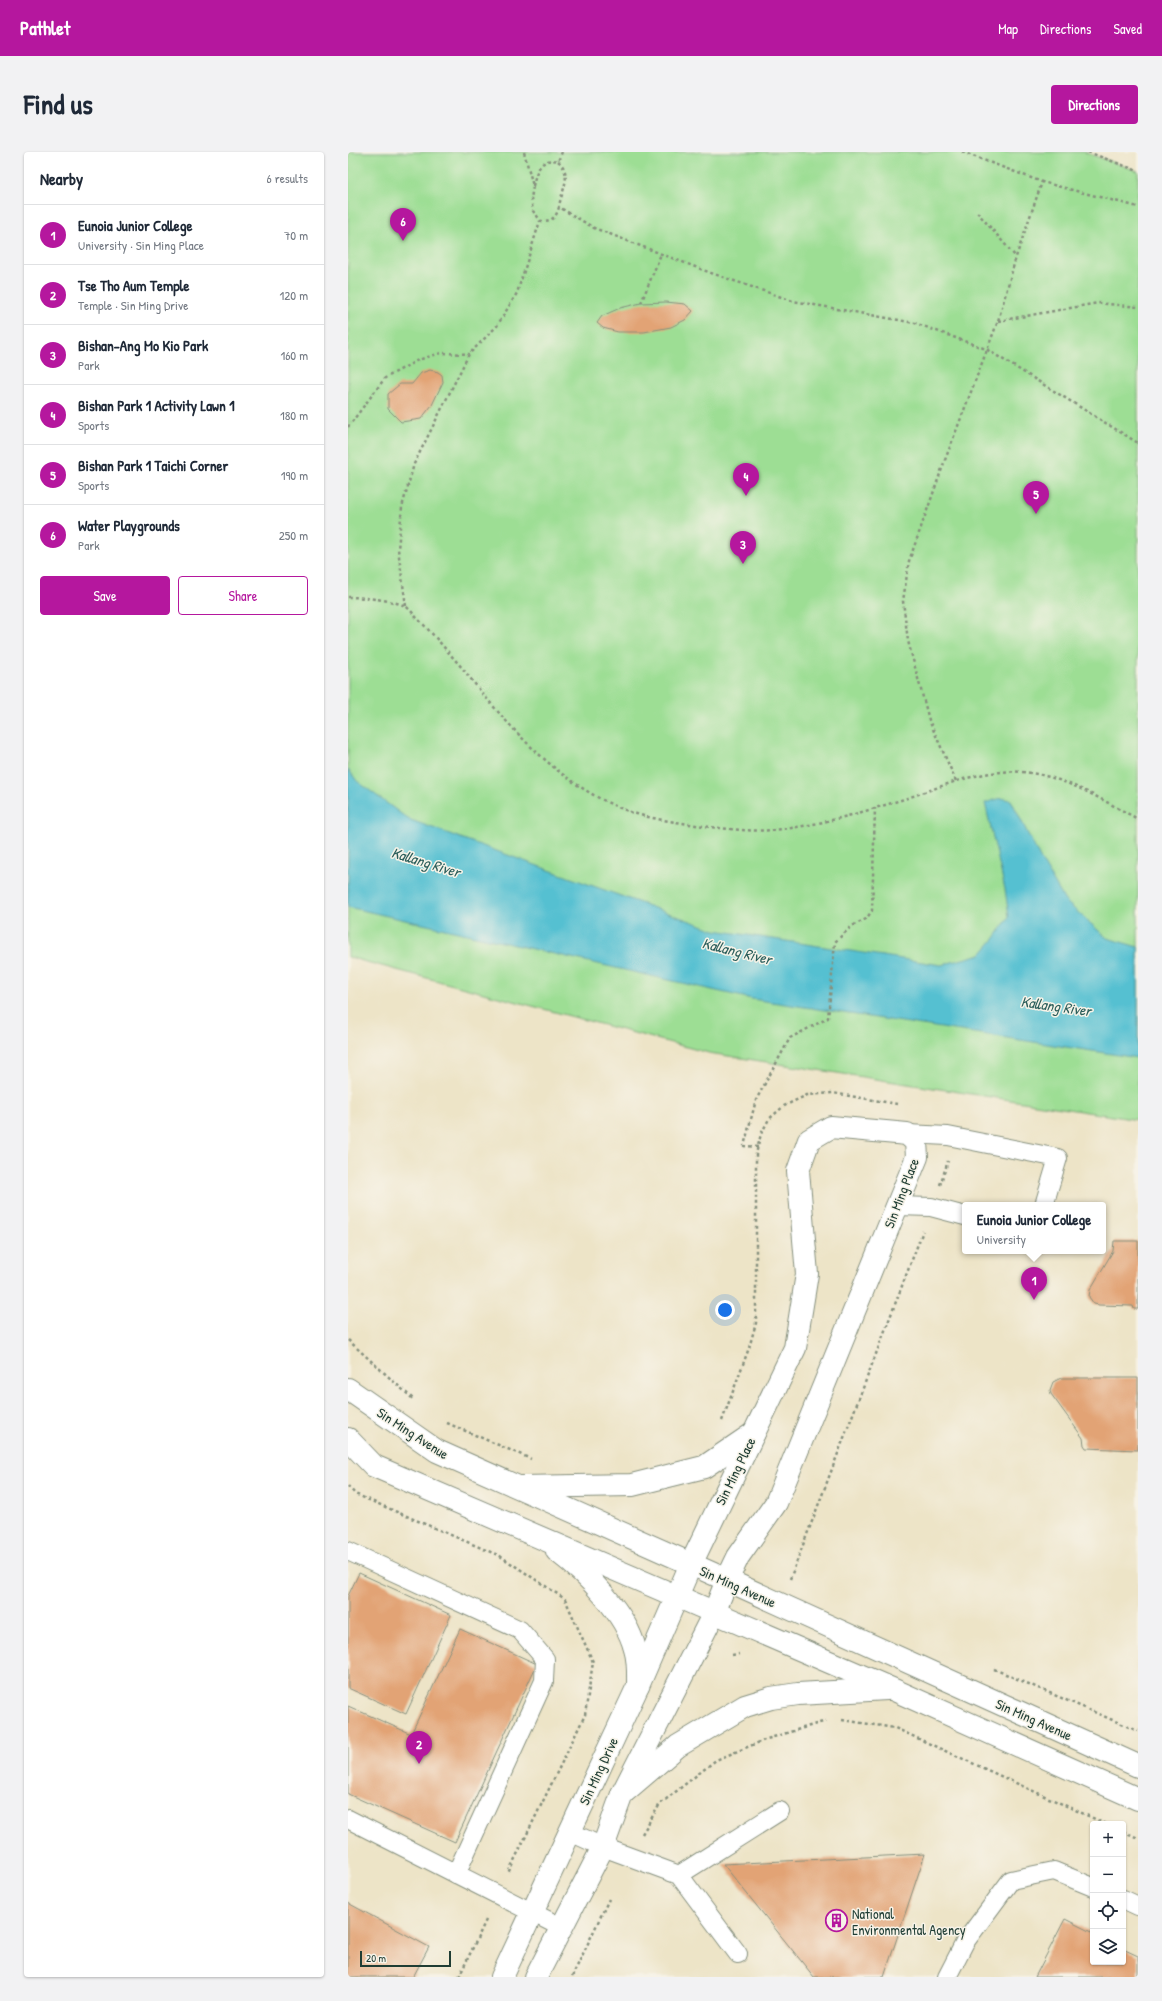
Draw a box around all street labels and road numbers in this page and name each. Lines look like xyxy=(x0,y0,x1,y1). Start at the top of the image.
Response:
street label: Sin Ming Place xyxy=(879,1155,924,1231)
street label: Sin Ming Avenue xyxy=(373,1403,453,1464)
street label: Sin Ming Place xyxy=(710,1434,761,1509)
street label: Sin Ming Avenue xyxy=(696,1561,780,1612)
street label: Sin Ming Avenue xyxy=(992,1694,1076,1745)
street label: Sin Ming Drive xyxy=(574,1734,623,1808)

